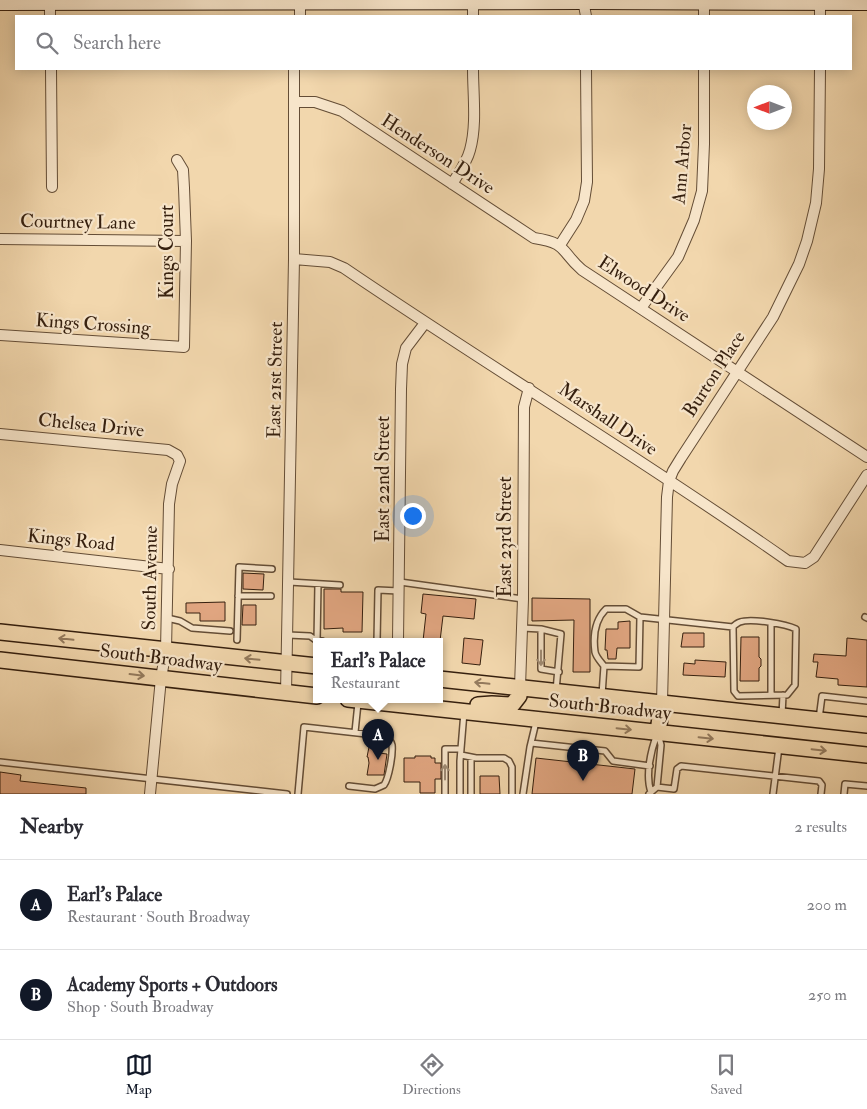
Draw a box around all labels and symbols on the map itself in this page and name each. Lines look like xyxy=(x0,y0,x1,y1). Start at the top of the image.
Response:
north arrow xyxy=(747,85,792,130)
street label: Henderson Drive xyxy=(377,108,499,200)
street label: Ann Arbor xyxy=(666,123,697,206)
street label: Kings Court xyxy=(155,205,179,299)
street label: Courtney Lane xyxy=(20,209,136,235)
street label: Elwood Drive xyxy=(593,250,695,328)
street label: Kings Crossing xyxy=(35,308,152,340)
street label: East 21st Street xyxy=(262,321,288,439)
street label: Burton Place xyxy=(677,326,751,422)
street label: Marshall Drive xyxy=(554,377,662,461)
street label: Chelsea Drive xyxy=(37,408,145,443)
street label: East 22nd Street xyxy=(371,416,395,542)
street label: East 23rd Street xyxy=(493,476,517,598)
your location xyxy=(400,503,426,529)
street label: Kings Road xyxy=(26,523,117,557)
street label: South Avenue xyxy=(137,525,163,631)
one-way arrow xyxy=(58,634,74,644)
street label: South Broadway xyxy=(99,639,224,677)
one-way arrow xyxy=(536,650,546,666)
one-way arrow xyxy=(244,654,260,664)
one-way arrow xyxy=(128,670,144,680)
one-way arrow xyxy=(474,678,490,688)
street label: South Broadway xyxy=(548,689,673,725)
pin: A xyxy=(362,719,394,760)
one-way arrow xyxy=(616,724,632,734)
one-way arrow xyxy=(698,733,714,743)
pin: B xyxy=(567,740,599,781)
one-way arrow xyxy=(811,745,827,755)
one-way arrow xyxy=(440,764,450,780)

